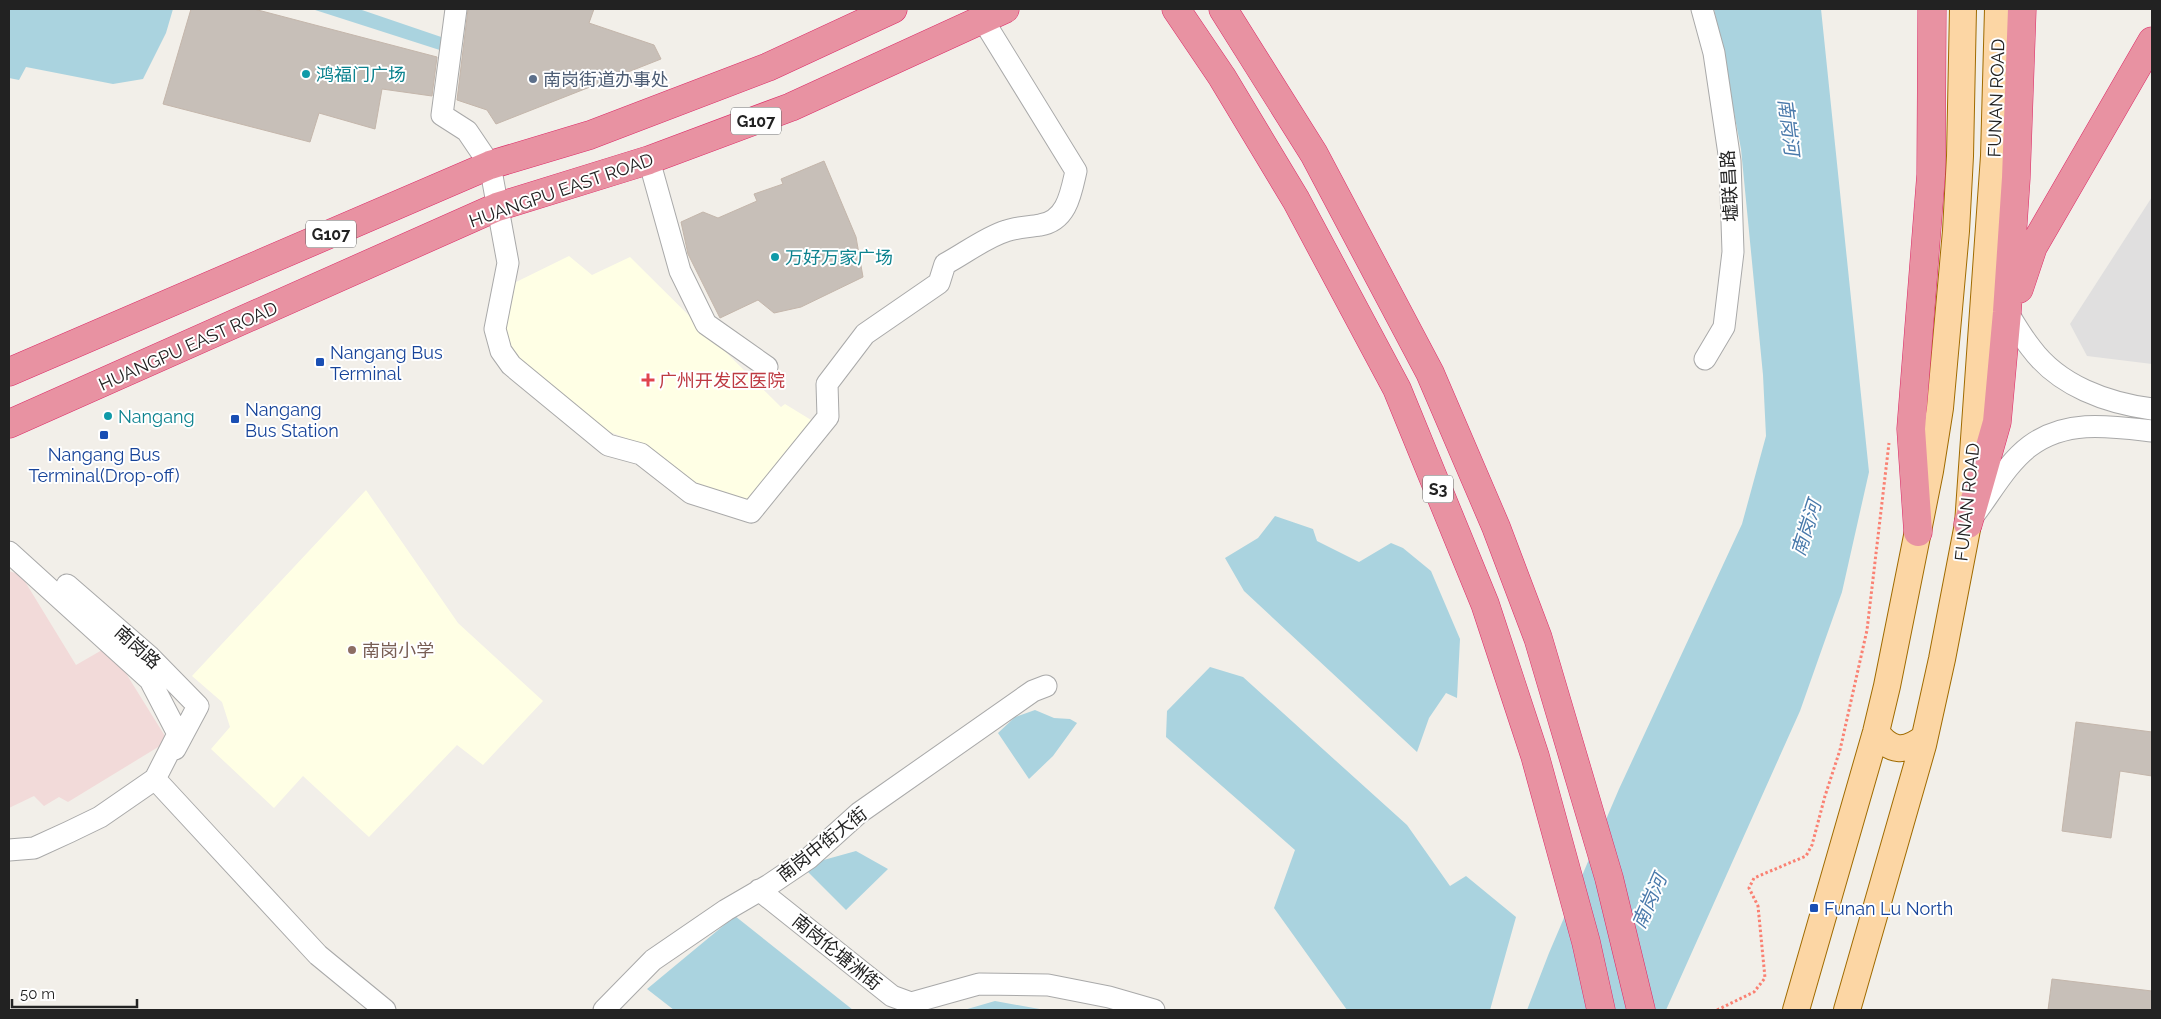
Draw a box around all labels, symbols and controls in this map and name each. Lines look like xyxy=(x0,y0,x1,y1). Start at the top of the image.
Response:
street label: FUNAN ROAD xyxy=(1983,38,2009,158)
place label: 鸿福门广场 xyxy=(316,64,406,85)
marker: 鸿福门广场 xyxy=(300,68,312,80)
place label: 南岗街道办事处 xyxy=(543,69,669,90)
marker: 南岗街道办事处 xyxy=(527,73,539,85)
water label: 南岗河 xyxy=(1775,97,1804,161)
road number: G107 xyxy=(731,108,781,134)
street label: HUANGPU EAST ROAD xyxy=(466,149,656,231)
street label: 墟联昌路 xyxy=(1717,149,1741,223)
road number: G107 xyxy=(306,220,356,248)
place label: 万好万家广场 xyxy=(785,247,893,268)
marker: 万好万家广场 xyxy=(769,251,781,263)
street label: HUANGPU EAST ROAD xyxy=(95,297,281,395)
place label: Nangang Bus Terminal xyxy=(330,342,443,384)
marker: Nangang Bus Terminal xyxy=(314,356,326,368)
place label: 广州开发区医院 xyxy=(659,370,785,391)
marker: 广州开发区医院 xyxy=(641,373,655,387)
place label: Nangang Bus Station xyxy=(245,399,339,441)
place label: Nangang xyxy=(118,406,195,427)
marker: Nangang xyxy=(102,410,114,422)
marker: Nangang Bus Station xyxy=(229,413,241,425)
marker: Nangang Bus Terminal(Drop-off) xyxy=(98,429,110,441)
street label: FUNAN ROAD xyxy=(1950,442,1984,562)
place label: Nangang Bus Terminal(Drop-off) xyxy=(28,444,180,486)
road number: S3 xyxy=(1423,476,1453,502)
water label: 南岗河 xyxy=(1787,494,1827,559)
street label: 南岗路 xyxy=(111,621,165,673)
place label: 南岗小学 xyxy=(362,640,434,661)
marker: 南岗小学 xyxy=(346,644,358,656)
street label: 南岗中街大街 xyxy=(773,802,871,886)
water label: 南岗河 xyxy=(1627,867,1672,932)
place label: Funan Lu North xyxy=(1824,898,1953,919)
marker: Funan Lu North xyxy=(1808,902,1820,914)
street label: 南岗伦塘洲街 xyxy=(788,910,886,994)
scale bar xyxy=(12,976,138,1008)
text: 50 m xyxy=(20,985,55,1003)

